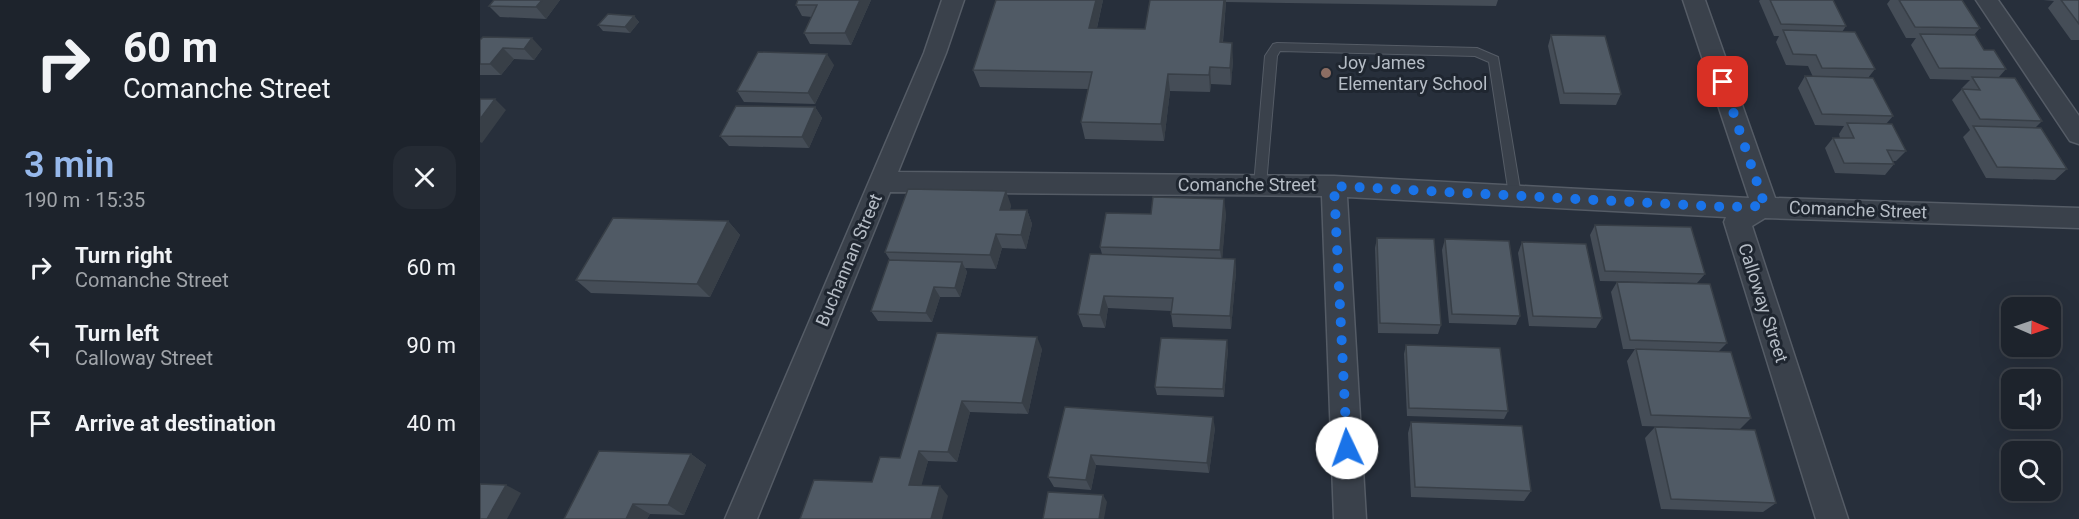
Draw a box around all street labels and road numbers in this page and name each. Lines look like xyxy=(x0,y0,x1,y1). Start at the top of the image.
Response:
street label: Comanche Street xyxy=(1178,174,1316,195)
street label: Buchannan Street xyxy=(811,190,886,329)
street label: Comanche Street xyxy=(1789,197,1928,222)
street label: Calloway Street xyxy=(1734,241,1793,365)

